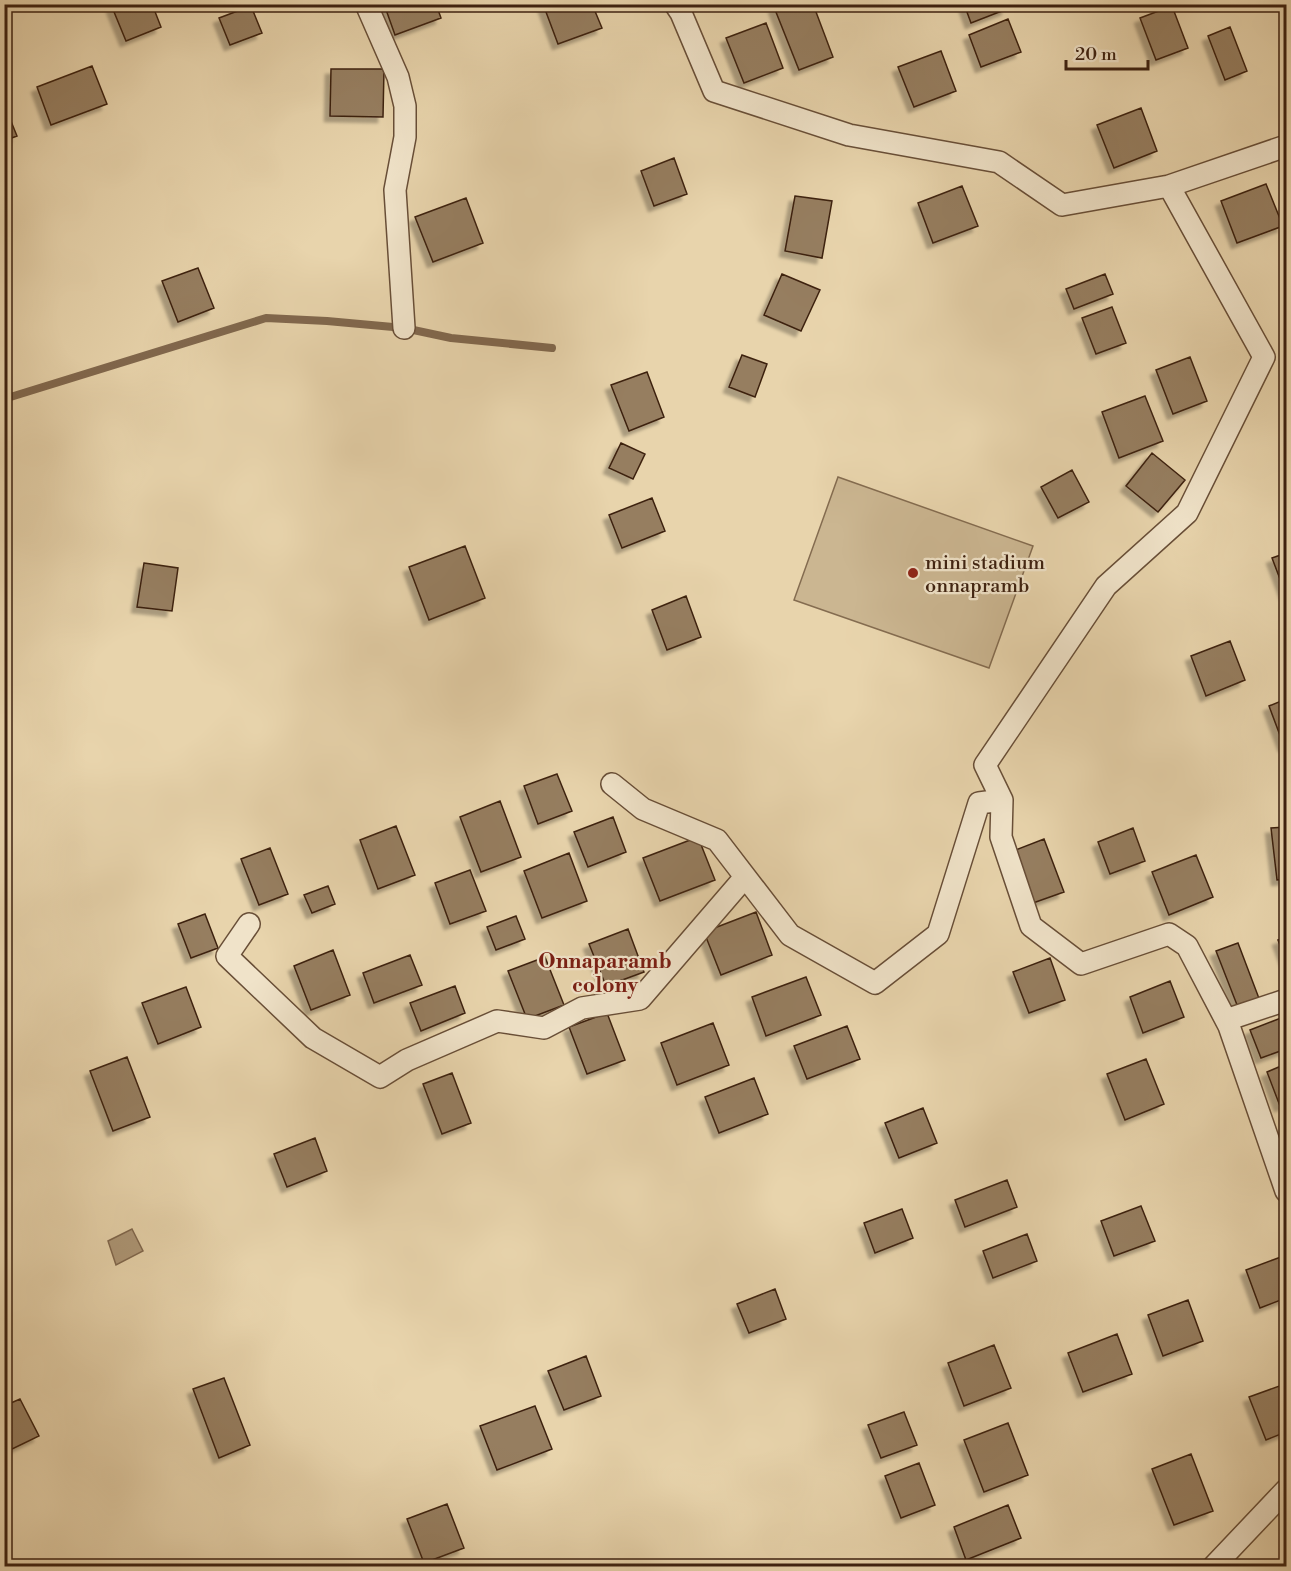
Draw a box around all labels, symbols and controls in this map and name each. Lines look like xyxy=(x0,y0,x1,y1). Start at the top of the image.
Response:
scale bar xyxy=(1066,33,1148,71)
text: 20 m xyxy=(1075,43,1117,66)
place label: mini stadium onnapramb xyxy=(925,551,1046,599)
marker: mini stadium onnapramb xyxy=(906,566,920,580)
district label: Onnaparamb colony xyxy=(538,949,672,999)

